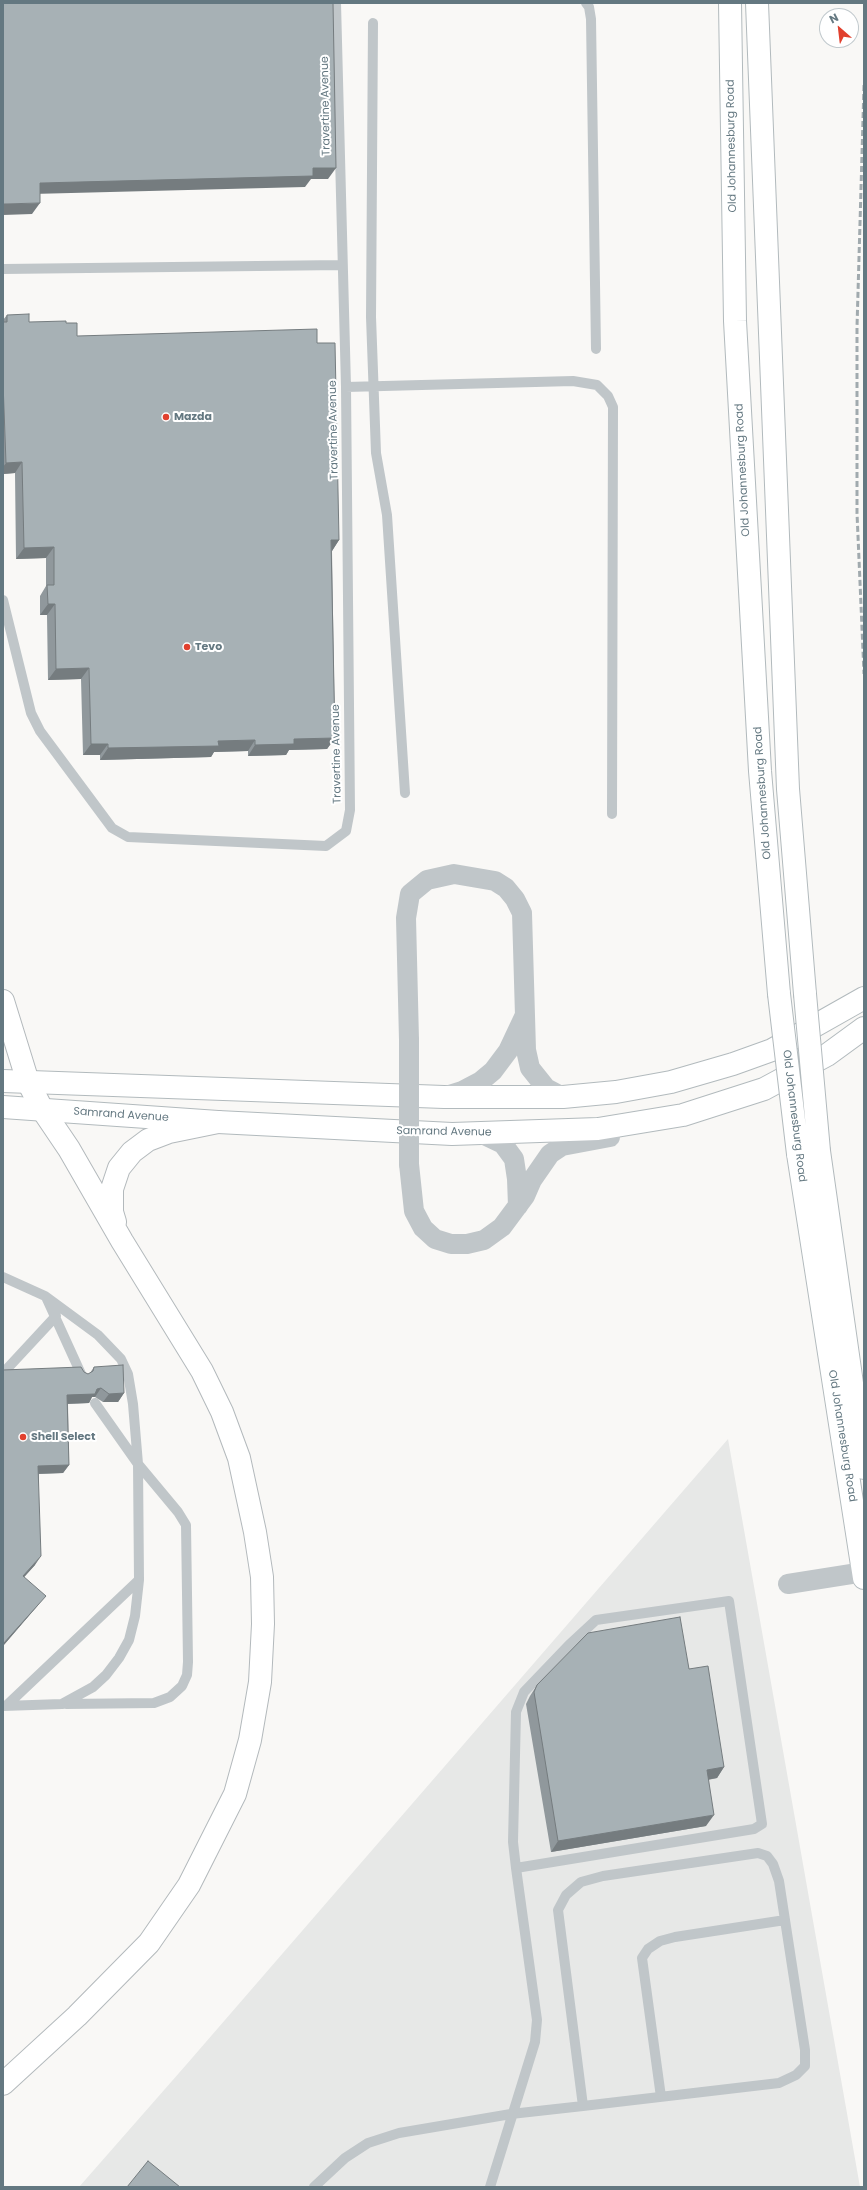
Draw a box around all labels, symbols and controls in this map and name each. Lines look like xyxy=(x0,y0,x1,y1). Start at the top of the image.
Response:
north arrow xyxy=(819,8,859,48)
text: N xyxy=(826,9,841,27)
street label: Travertine Avenue xyxy=(319,56,333,156)
street label: Old Johannesburg Road xyxy=(724,79,740,213)
street label: Travertine Avenue xyxy=(327,380,341,480)
street label: Old Johannesburg Road xyxy=(733,403,753,537)
place label: Mazda xyxy=(174,410,212,424)
marker: Mazda xyxy=(161,412,171,422)
place label: Tevo xyxy=(195,640,222,654)
marker: Tevo xyxy=(182,642,192,652)
street label: Travertine Avenue xyxy=(330,704,344,804)
street label: Old Johannesburg Road xyxy=(752,726,774,860)
street label: Old Johannesburg Road xyxy=(779,1049,809,1183)
street label: Samrand Avenue xyxy=(73,1105,169,1125)
street label: Samrand Avenue xyxy=(396,1125,492,1139)
street label: Old Johannesburg Road xyxy=(825,1369,859,1503)
place label: Shell Select xyxy=(31,1430,95,1444)
marker: Shell Select xyxy=(18,1432,28,1442)

